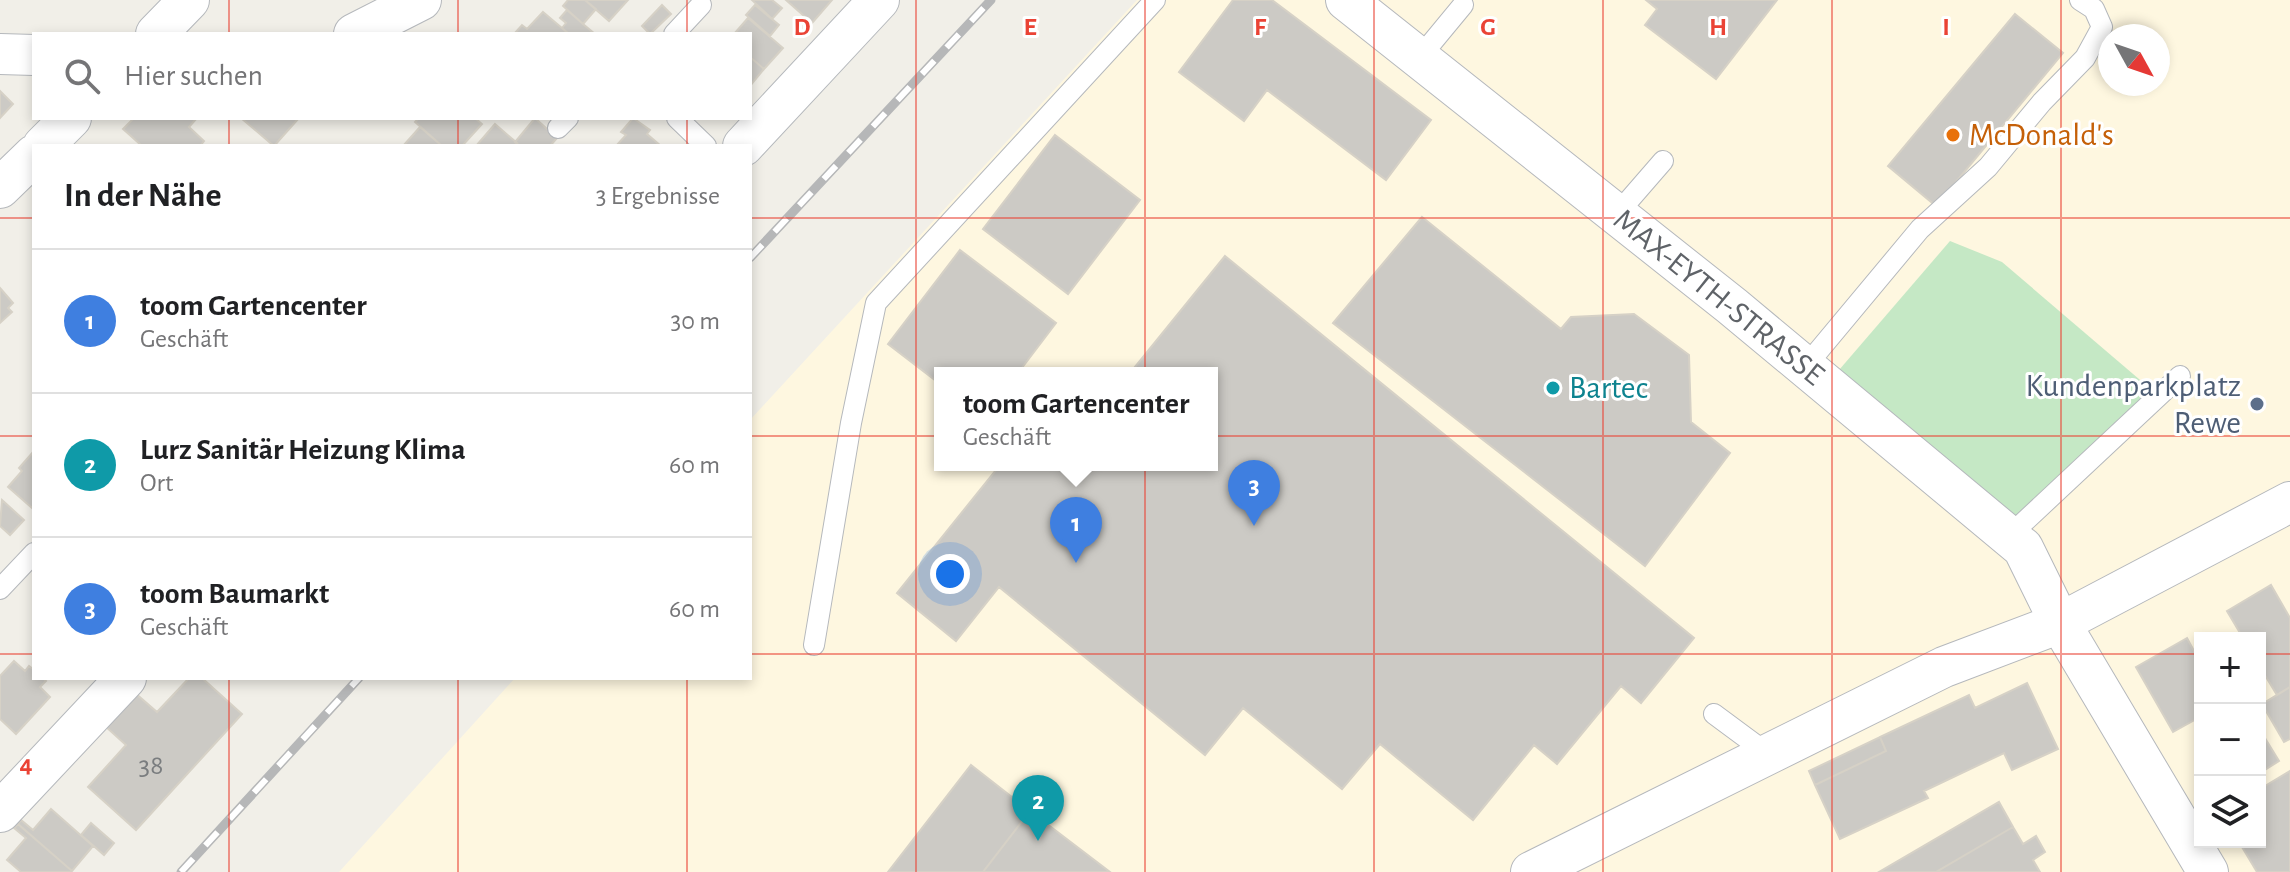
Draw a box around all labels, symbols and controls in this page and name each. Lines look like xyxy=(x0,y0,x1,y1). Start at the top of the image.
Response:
text: D xyxy=(793,14,811,40)
text: E xyxy=(1023,14,1037,40)
text: F xyxy=(1254,14,1267,40)
text: G xyxy=(1480,14,1496,40)
text: H xyxy=(1709,14,1727,40)
text: I xyxy=(1942,14,1950,40)
north arrow xyxy=(2098,24,2170,96)
search box xyxy=(32,32,752,120)
icon: search xyxy=(60,54,104,98)
text: Hier suchen xyxy=(124,61,263,91)
place label: McDonald's xyxy=(1969,119,2114,151)
marker: McDonald's xyxy=(1944,126,1962,144)
text: In der Nähe xyxy=(64,179,221,213)
text: 3 Ergebnisse xyxy=(596,183,720,209)
street label: MAX-EYTH-STRASSE xyxy=(1608,203,1830,391)
text: toom Gartencenter xyxy=(140,291,367,321)
text: 1 xyxy=(85,308,95,334)
text: 30 m xyxy=(670,308,720,334)
text: Geschäft xyxy=(140,326,228,352)
popup xyxy=(934,367,1218,471)
place label: Kundenparkplatz Rewe xyxy=(2026,370,2241,439)
place label: Bartec xyxy=(1569,372,1648,404)
marker: Bartec xyxy=(1544,379,1562,397)
text: toom Gartencenter xyxy=(963,389,1189,419)
marker: Kundenparkplatz Rewe xyxy=(2248,395,2266,413)
text: Geschäft xyxy=(963,424,1051,450)
text: Lurz Sanitär Heizung Klima xyxy=(140,435,466,465)
text: 2 xyxy=(84,452,96,478)
text: 60 m xyxy=(669,452,720,478)
pin: 3 xyxy=(1228,460,1280,526)
text: Ort xyxy=(140,470,173,496)
pin: 1 xyxy=(1050,497,1102,563)
your location xyxy=(930,554,970,594)
text: toom Baumarkt xyxy=(140,579,329,609)
text: 3 xyxy=(84,596,96,622)
text: 60 m xyxy=(669,596,720,622)
text: Geschäft xyxy=(140,614,228,640)
map controls xyxy=(2194,632,2266,848)
button: + xyxy=(2194,632,2266,704)
button: − xyxy=(2194,704,2266,776)
text: 4 xyxy=(19,751,33,777)
house number: 38 xyxy=(139,752,163,780)
pin: 2 xyxy=(1012,775,1064,841)
button: layers xyxy=(2194,776,2266,848)

